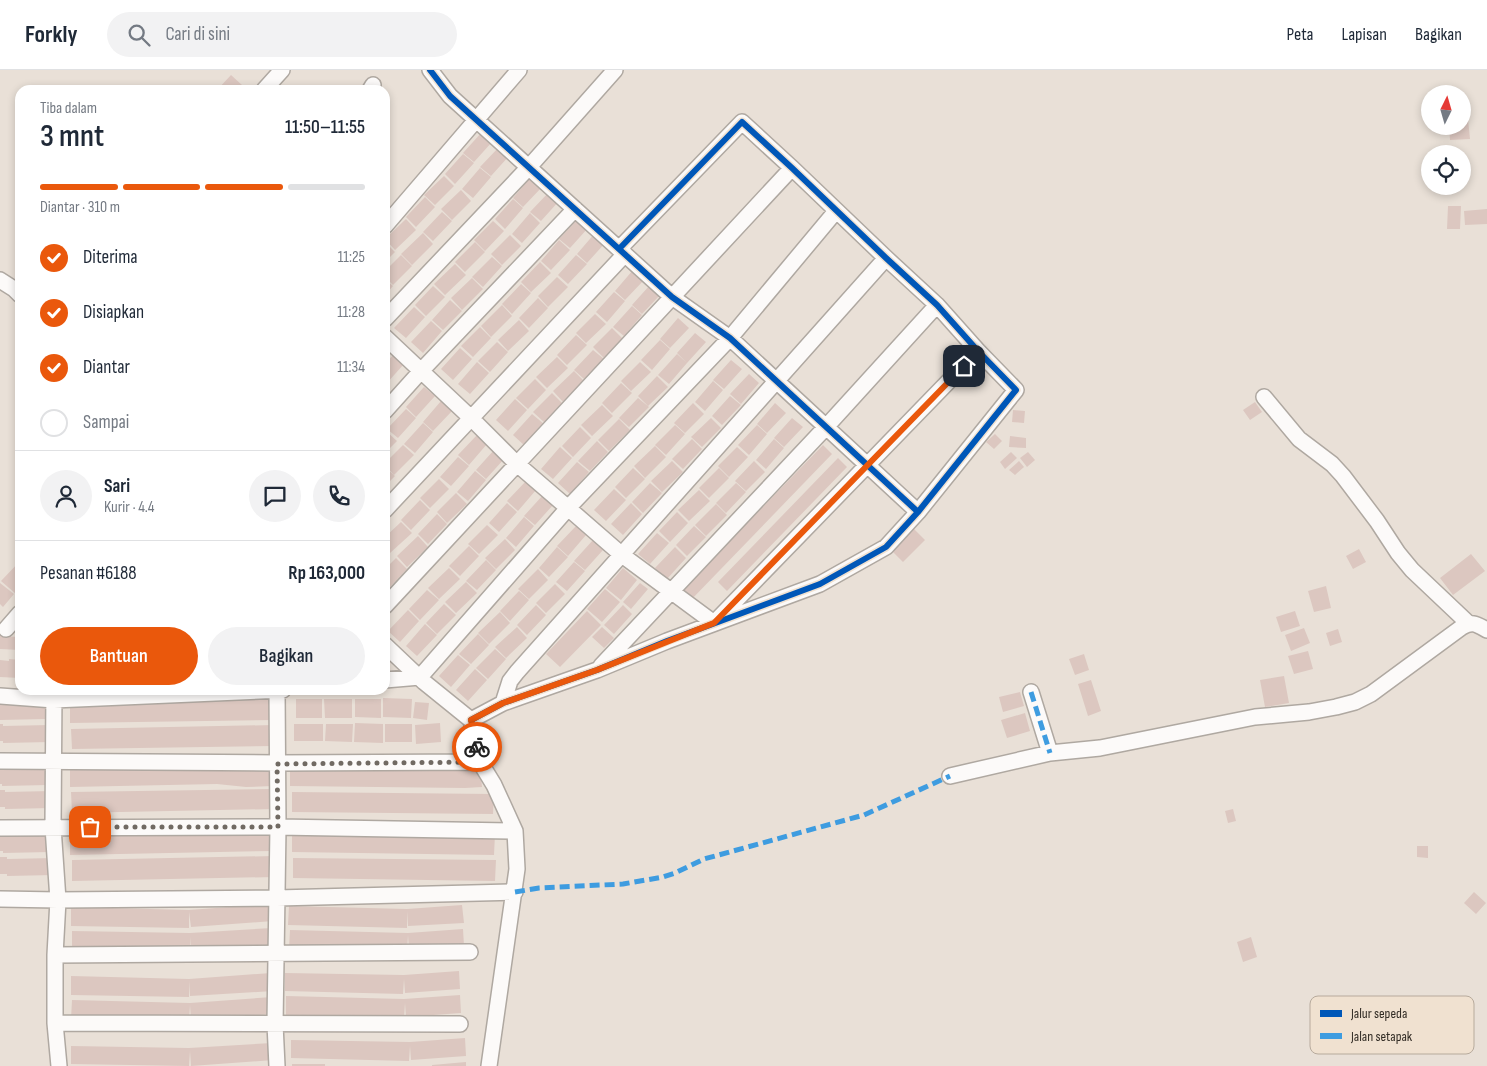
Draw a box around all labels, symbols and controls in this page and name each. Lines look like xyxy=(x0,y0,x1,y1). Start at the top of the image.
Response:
search box xyxy=(107,12,457,57)
text: Forkly xyxy=(25,20,77,49)
icon: search xyxy=(125,21,153,49)
text: Cari di sini xyxy=(165,23,230,46)
text: Peta xyxy=(1286,24,1314,45)
text: Lapisan xyxy=(1342,24,1387,45)
text: Bagikan xyxy=(1415,24,1462,45)
north arrow xyxy=(1421,85,1471,135)
map controls xyxy=(1421,85,1471,195)
text: Tiba dalam xyxy=(40,99,97,118)
text: 11:50–11:55 xyxy=(285,116,365,139)
text: 3 mnt xyxy=(40,117,104,156)
button: locate xyxy=(1421,145,1471,195)
text: Diantar · 310 m xyxy=(40,198,120,217)
icon: check xyxy=(40,244,68,272)
text: Diterima xyxy=(83,246,138,269)
text: 11:25 xyxy=(338,248,365,267)
icon: check xyxy=(40,299,68,327)
text: Disiapkan xyxy=(83,301,144,324)
text: 11:28 xyxy=(337,303,365,322)
pin xyxy=(943,345,985,387)
icon: home xyxy=(950,352,978,380)
icon: check xyxy=(40,354,68,382)
text: Diantar xyxy=(83,356,130,379)
text: 11:34 xyxy=(337,358,365,377)
text: Sampai xyxy=(83,411,129,434)
button: person xyxy=(40,470,92,522)
button: chat xyxy=(249,470,301,522)
button: phone xyxy=(313,470,365,522)
text: Sari xyxy=(104,475,130,498)
text: Kurir · 4.4 xyxy=(104,498,155,517)
text: Pesanan #6188 xyxy=(40,562,137,585)
text: Rp 163,000 xyxy=(288,562,365,585)
button: Bantuan xyxy=(40,627,198,685)
button: Bagikan xyxy=(208,627,365,685)
courier xyxy=(452,722,502,772)
icon: bike xyxy=(463,733,491,761)
pin xyxy=(69,806,111,848)
icon: bag xyxy=(76,813,104,841)
legend xyxy=(1310,996,1474,1054)
text: Jalur sepeda xyxy=(1350,1005,1407,1022)
text: Jalan setapak xyxy=(1350,1028,1413,1045)

